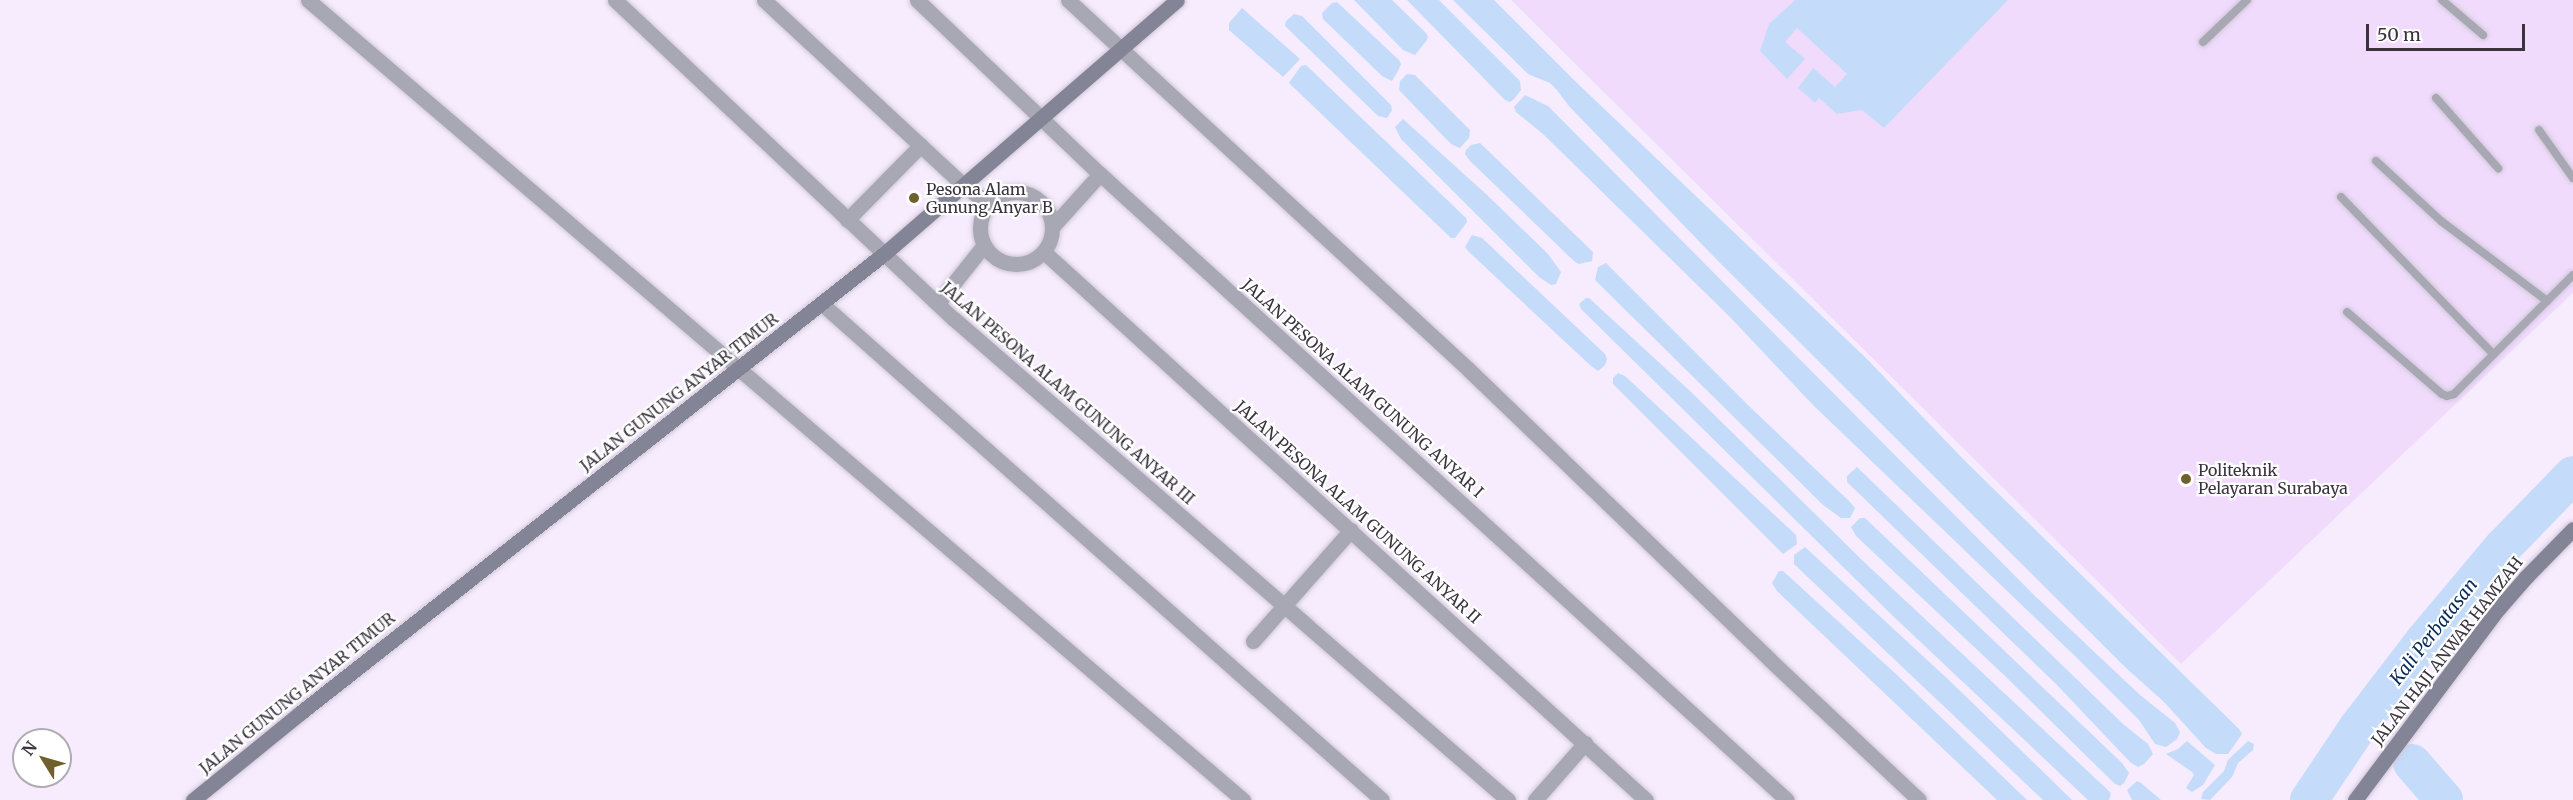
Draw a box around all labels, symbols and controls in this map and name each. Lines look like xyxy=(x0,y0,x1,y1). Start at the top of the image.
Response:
scale bar xyxy=(2369,12,2528,50)
text: 50 m xyxy=(2377,23,2421,46)
place label: Pesona Alam Gunung Anyar B xyxy=(926,179,1053,217)
marker: Pesona Alam Gunung Anyar B xyxy=(907,191,921,205)
street label: JALAN PESONA ALAM GUNUNG ANYAR I xyxy=(1239,275,1487,501)
street label: JALAN PESONA ALAM GUNUNG ANYAR III xyxy=(937,278,1199,508)
street label: JALAN GUNUNG ANYAR TIMUR xyxy=(576,309,782,475)
street label: JALAN PESONA ALAM GUNUNG ANYAR II xyxy=(1231,397,1485,627)
place label: Politeknik Pelayaran Surabaya xyxy=(2198,460,2348,498)
marker: Politeknik Pelayaran Surabaya xyxy=(2179,472,2193,486)
street label: JALAN HAJI ANWAR HAMZAH xyxy=(2367,553,2527,749)
water label: Kali Perbatasan xyxy=(2386,575,2482,689)
street label: JALAN GUNUNG ANYAR TIMUR xyxy=(195,608,399,778)
north arrow xyxy=(12,728,72,788)
text: N xyxy=(17,737,41,759)

